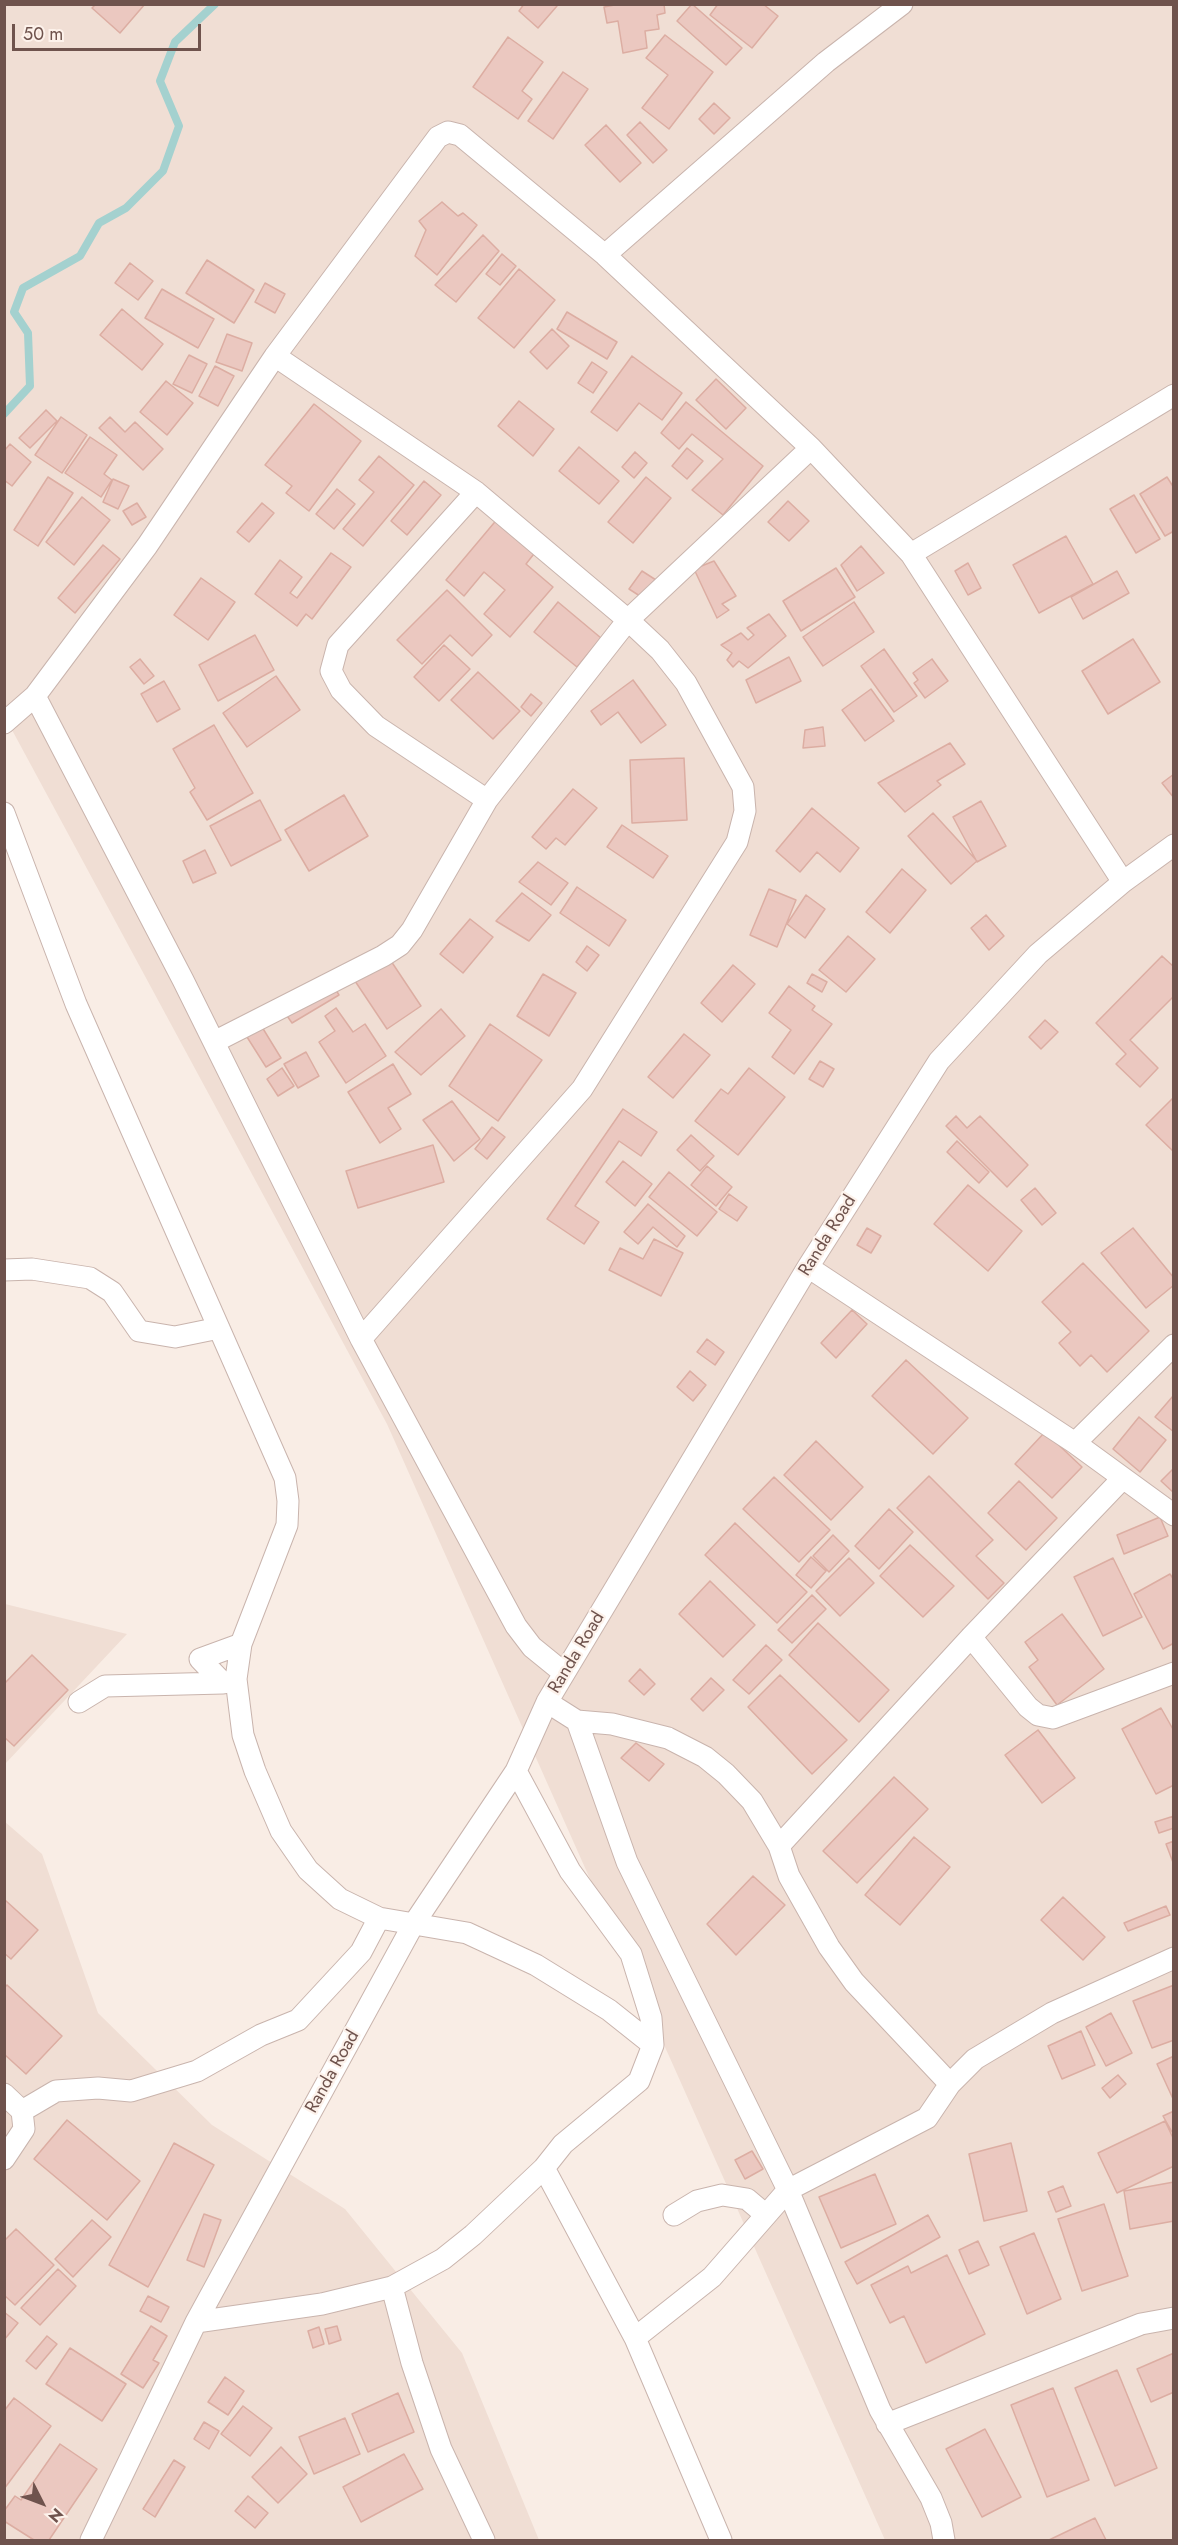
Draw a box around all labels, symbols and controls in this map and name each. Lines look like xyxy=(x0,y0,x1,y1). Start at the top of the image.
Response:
scale bar xyxy=(15,12,204,50)
text: 50 m xyxy=(23,21,63,47)
street label: Randa Road xyxy=(795,1192,861,1280)
street label: Randa Road xyxy=(544,1608,610,1698)
street label: Randa Road xyxy=(301,2027,365,2117)
north arrow xyxy=(12,2473,72,2533)
text: N xyxy=(43,2503,69,2528)

